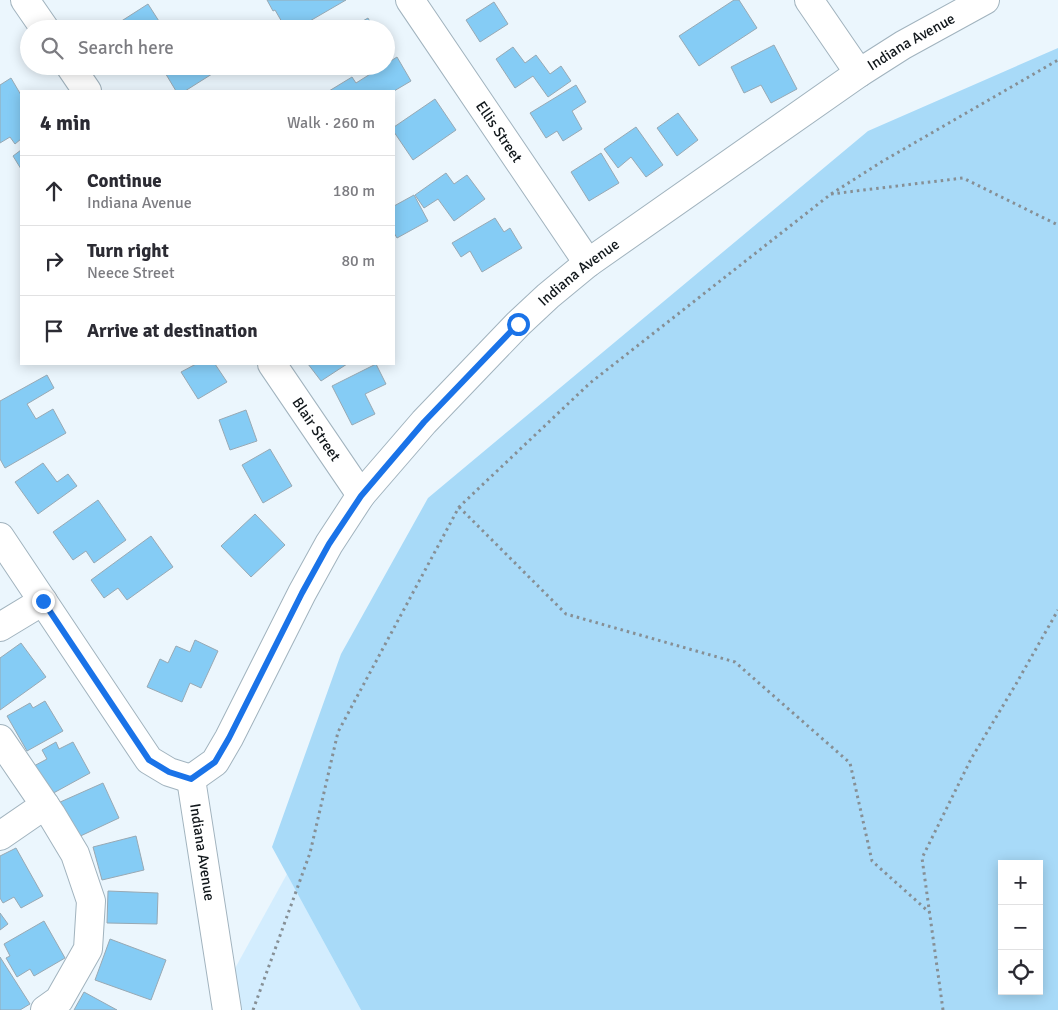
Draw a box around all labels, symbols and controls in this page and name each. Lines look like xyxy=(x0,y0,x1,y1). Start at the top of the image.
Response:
street label: Indiana Avenue xyxy=(864,9,958,74)
search box xyxy=(20,20,395,75)
icon: search xyxy=(38,34,66,62)
text: Search here xyxy=(78,36,174,60)
street label: Ellis Street xyxy=(472,98,526,166)
text: 4 min xyxy=(40,110,91,136)
text: Walk · 260 m xyxy=(287,113,375,133)
text: Continue xyxy=(87,169,162,193)
icon: ahead xyxy=(40,177,68,205)
text: 180 m xyxy=(333,181,375,201)
text: Indiana Avenue xyxy=(87,193,192,213)
street label: Indiana Avenue xyxy=(534,235,623,310)
text: Turn right xyxy=(87,239,169,263)
icon: right xyxy=(40,247,68,275)
text: 80 m xyxy=(341,251,375,271)
text: Neece Street xyxy=(87,263,175,283)
route start xyxy=(507,313,530,336)
icon: arrive xyxy=(40,317,68,345)
text: Arrive at destination xyxy=(87,319,258,343)
street label: Blair Street xyxy=(288,394,344,465)
route end xyxy=(32,590,55,613)
street label: Indiana Avenue xyxy=(186,802,219,902)
map controls xyxy=(998,860,1043,995)
button: + xyxy=(998,860,1043,905)
button: − xyxy=(998,905,1043,950)
button: locate xyxy=(998,950,1043,995)

